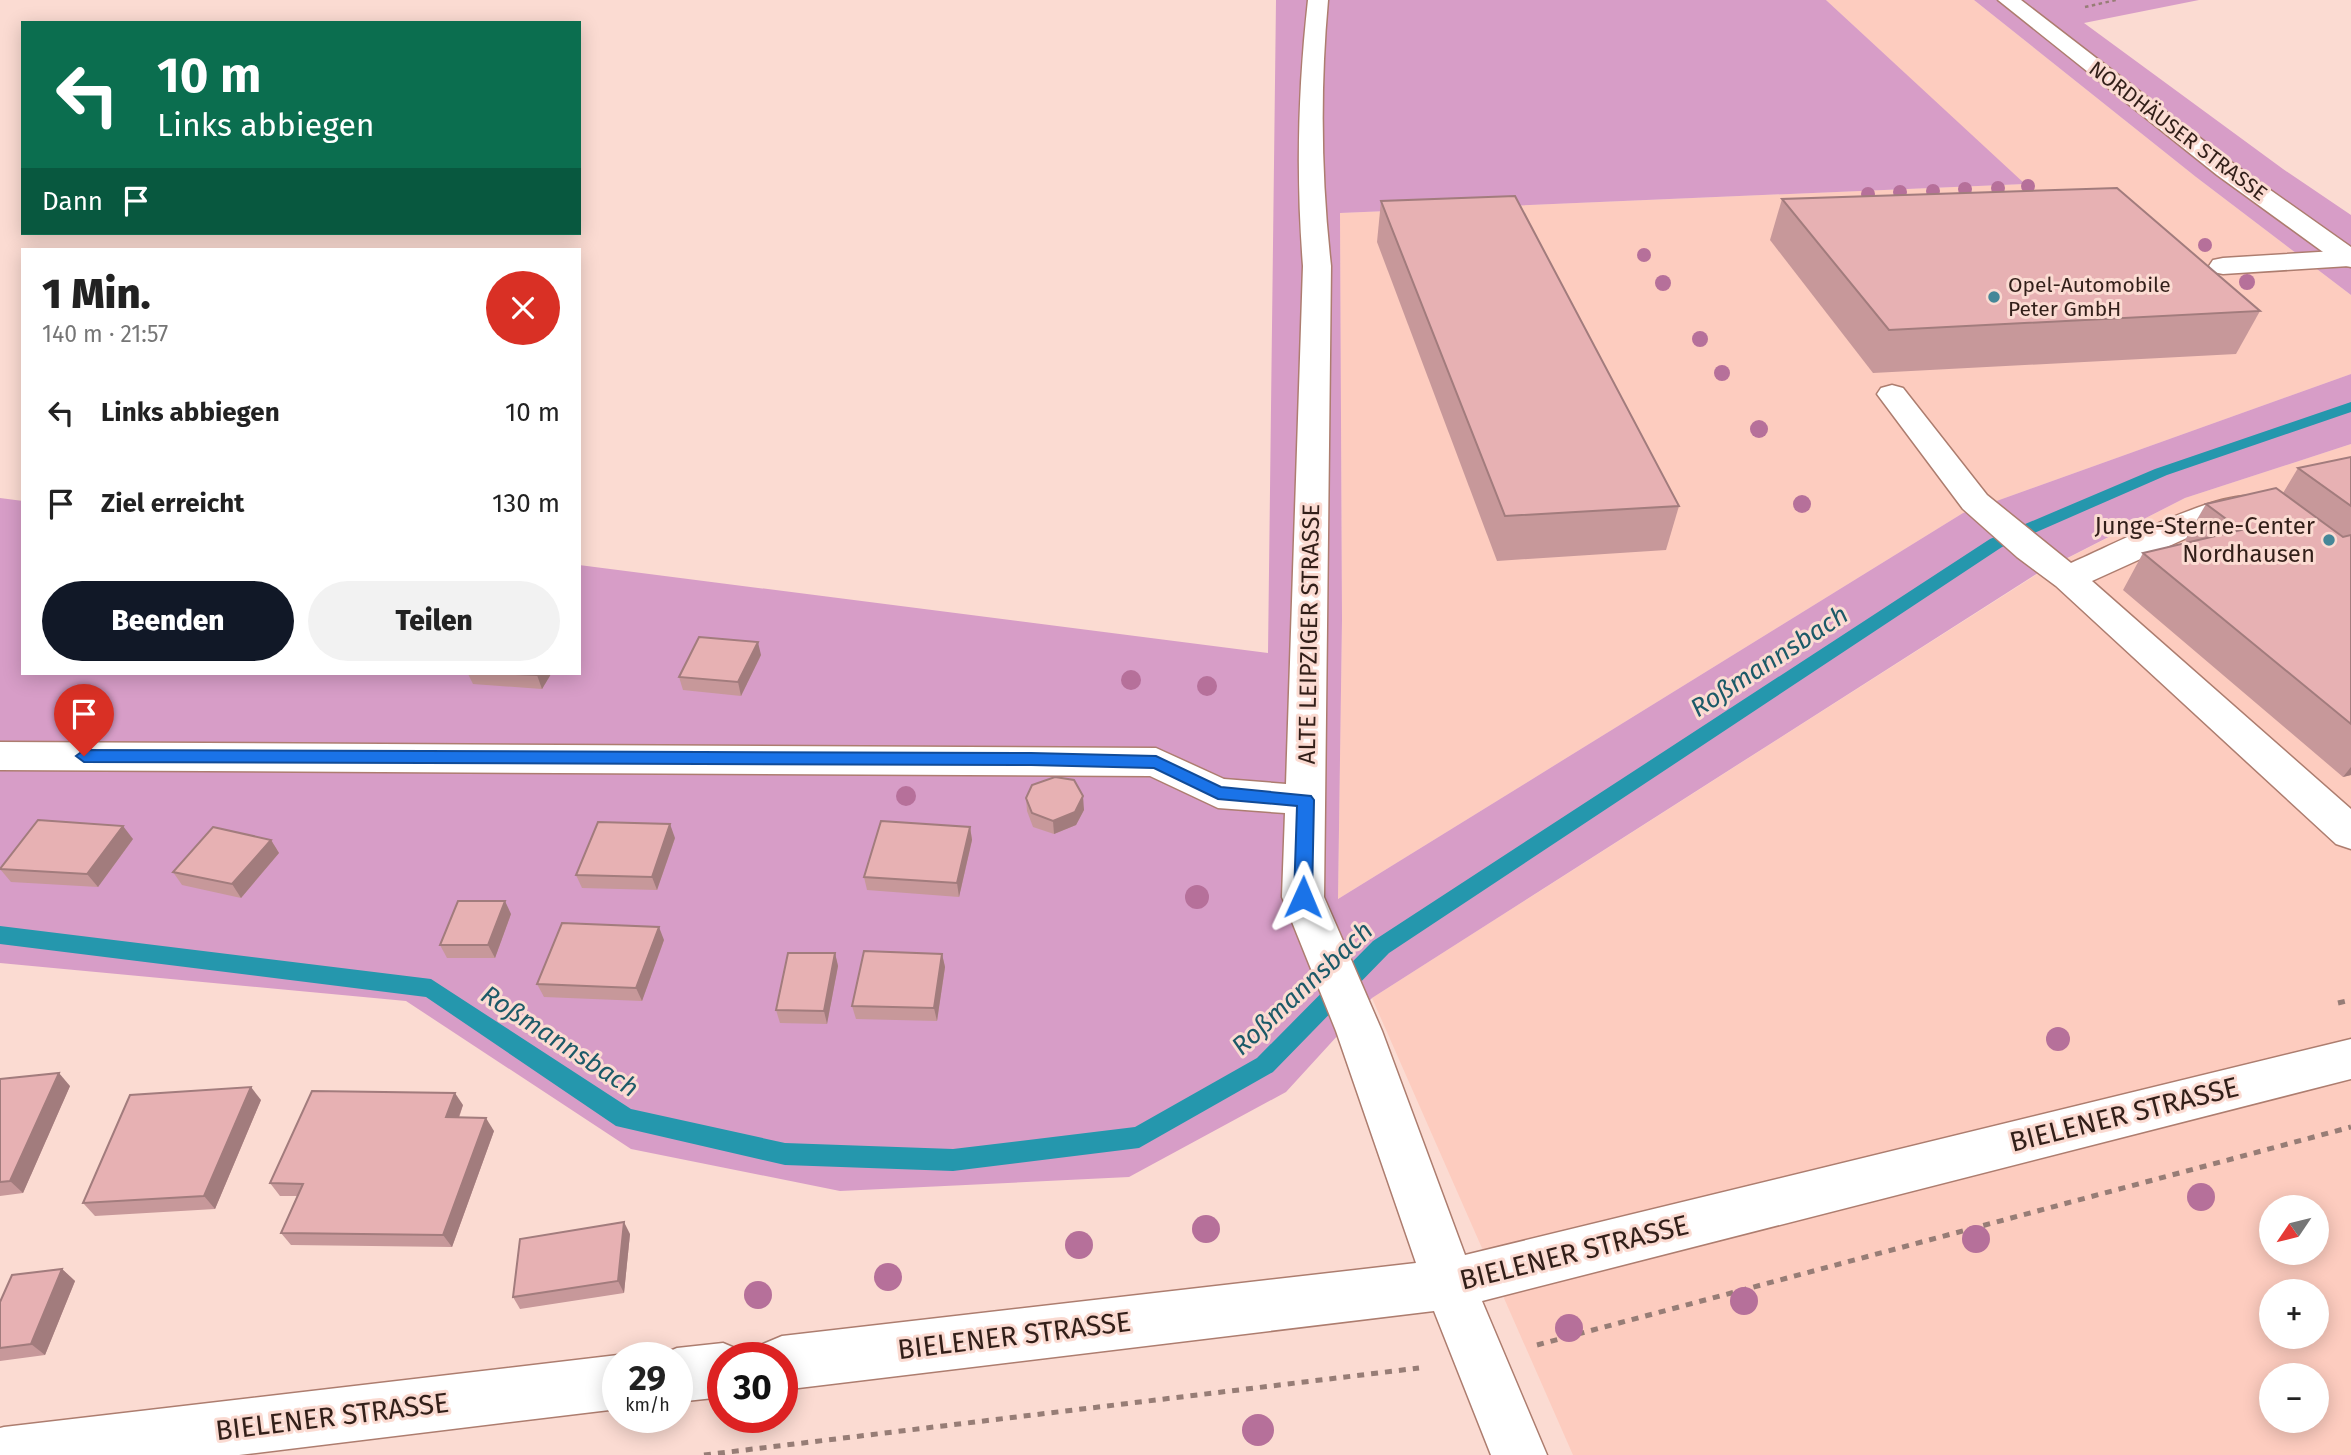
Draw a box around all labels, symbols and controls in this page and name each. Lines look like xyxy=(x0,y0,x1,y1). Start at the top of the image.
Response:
text: 10 m xyxy=(157,46,261,105)
icon: left xyxy=(42,49,133,140)
street label: NORDHÄUSER STRASSE xyxy=(2084,56,2272,206)
text: Links abbiegen xyxy=(157,106,375,144)
icon: arrive xyxy=(117,182,155,220)
text: Dann xyxy=(42,186,103,217)
text: 1 Min. xyxy=(42,269,151,319)
button: close xyxy=(486,271,560,345)
place label: Opel-Automobile Peter GmbH xyxy=(2008,272,2171,322)
marker: Opel-Automobile Peter GmbH xyxy=(1986,289,2002,305)
text: 140 m · 21:57 xyxy=(42,320,168,348)
icon: left xyxy=(42,394,80,432)
text: Links abbiegen xyxy=(101,397,280,428)
text: 10 m xyxy=(505,397,560,428)
icon: arrive xyxy=(42,485,80,523)
text: Ziel erreicht xyxy=(101,488,244,519)
text: 130 m xyxy=(492,488,560,519)
street label: ALTE LEIPZIGER STRASSE xyxy=(1293,503,1325,765)
place label: Junge-Sterne-Center Nordhausen xyxy=(2094,512,2316,568)
marker: Junge-Sterne-Center Nordhausen xyxy=(2321,532,2337,548)
button: Beenden xyxy=(42,581,294,661)
button: Teilen xyxy=(308,581,560,661)
water label: Roßmannsbach xyxy=(1685,599,1854,724)
pin xyxy=(54,684,114,756)
icon: arrive xyxy=(65,695,103,733)
position arrow xyxy=(1266,860,1340,934)
water label: Roßmannsbach xyxy=(1225,915,1379,1062)
water label: Roßmannsbach xyxy=(475,979,644,1104)
street label: BIELENER STRASSE xyxy=(2006,1070,2242,1159)
north arrow xyxy=(2259,1195,2329,1265)
map controls xyxy=(2259,1195,2329,1433)
street label: BIELENER STRASSE xyxy=(1456,1208,1692,1297)
button: + xyxy=(2259,1279,2329,1349)
street label: BIELENER STRASSE xyxy=(895,1305,1133,1366)
speed limit sign: 30 xyxy=(707,1342,798,1433)
text: 29 xyxy=(629,1357,666,1399)
button: − xyxy=(2259,1363,2329,1433)
street label: BIELENER STRASSE xyxy=(213,1386,451,1447)
text: km/h xyxy=(625,1394,670,1416)

